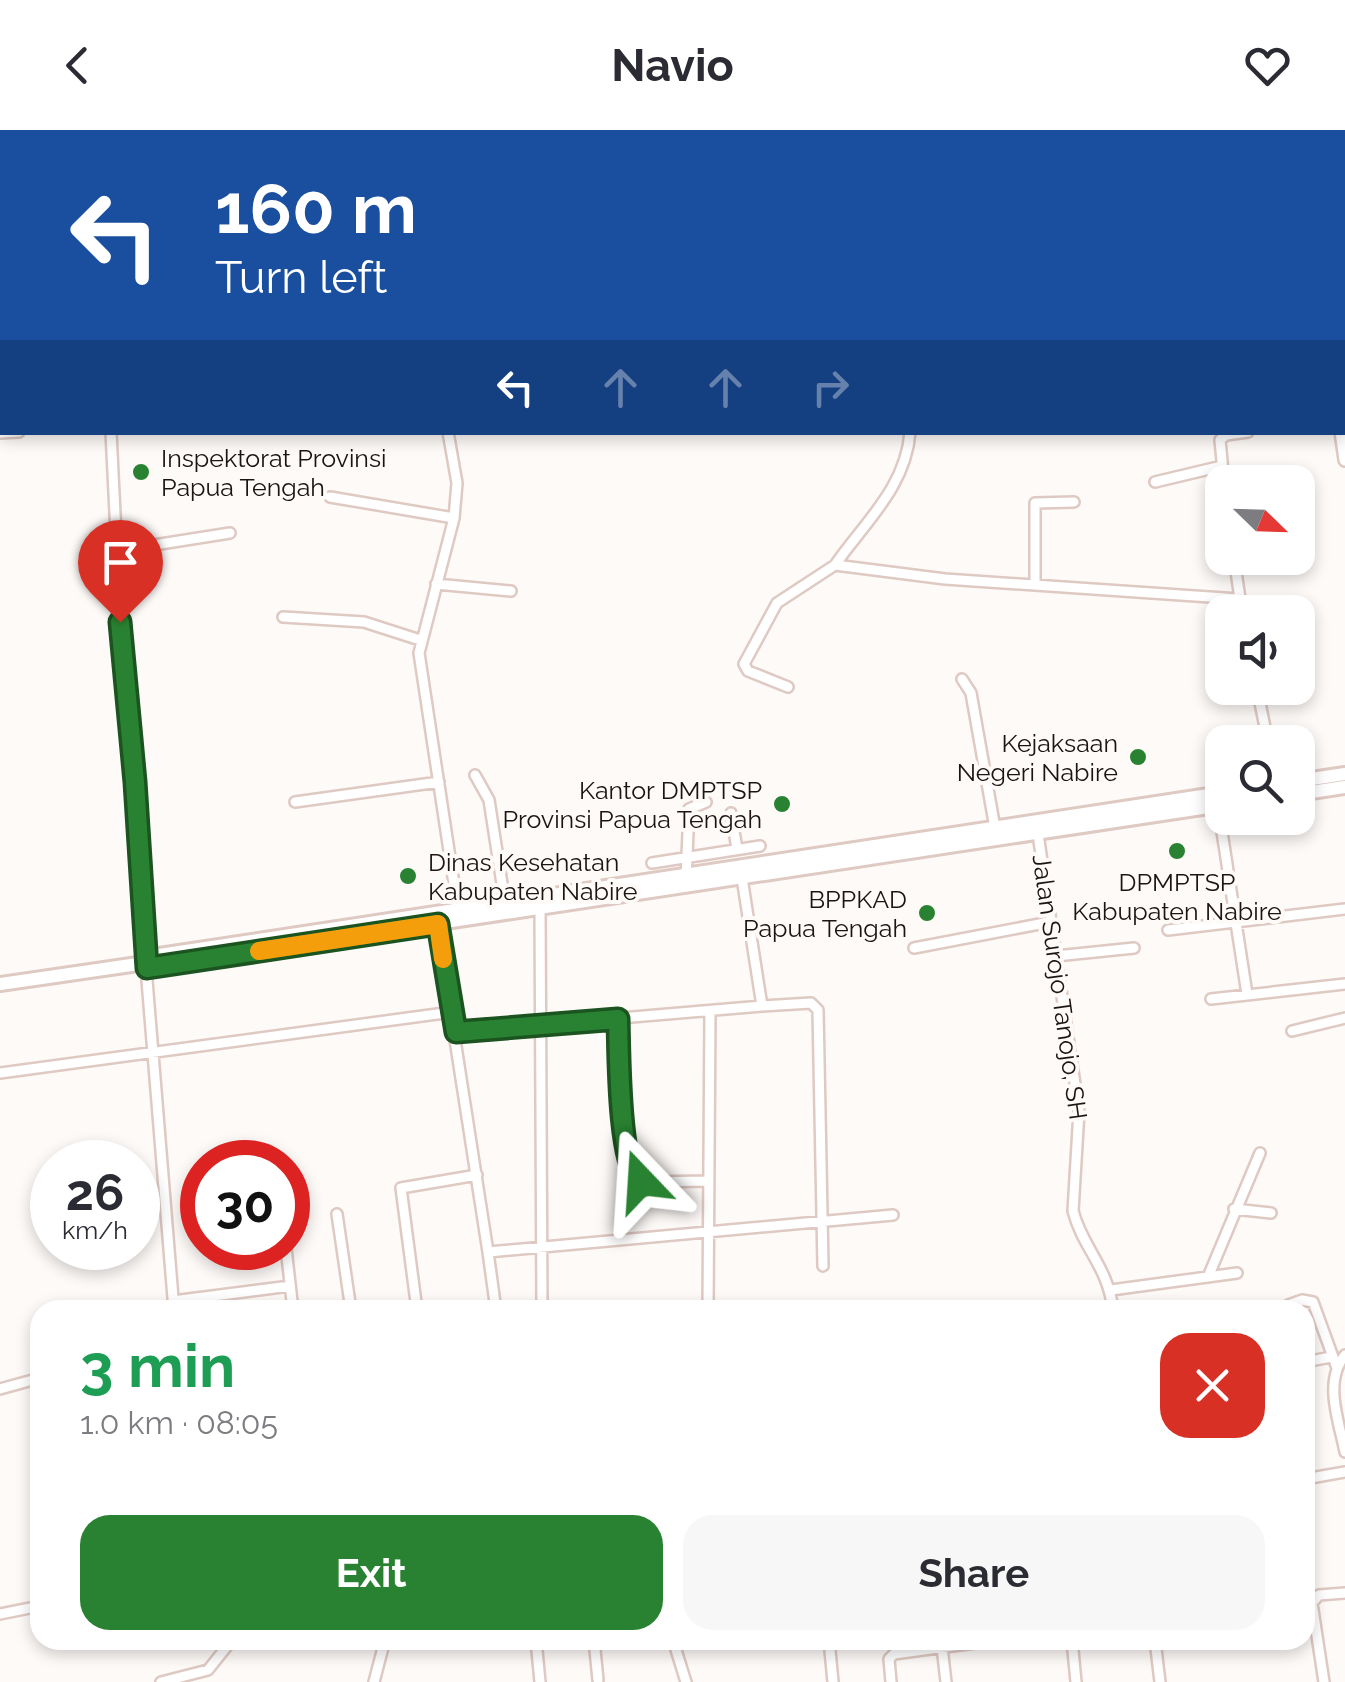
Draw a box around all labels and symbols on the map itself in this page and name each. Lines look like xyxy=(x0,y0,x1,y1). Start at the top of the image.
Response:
place label: Inspektorat Provinsi Papua Tengah xyxy=(161,443,386,502)
marker: Inspektorat Provinsi Papua Tengah xyxy=(130,461,152,483)
north arrow xyxy=(1205,465,1315,575)
pin xyxy=(78,520,163,623)
place label: Kejaksaan Negeri Nabire xyxy=(957,728,1118,787)
marker: Kejaksaan Negeri Nabire xyxy=(1127,746,1149,768)
place label: Kantor DMPTSP Provinsi Papua Tengah xyxy=(502,775,762,834)
marker: Kantor DMPTSP Provinsi Papua Tengah xyxy=(771,793,793,815)
marker: DPMPTSP Kabupaten Nabire xyxy=(1166,840,1188,862)
place label: Dinas Kesehatan Kabupaten Nabire xyxy=(428,847,637,906)
street label: Jalan Surojo Tanojo, SH xyxy=(1027,852,1093,1122)
marker: Dinas Kesehatan Kabupaten Nabire xyxy=(397,865,419,887)
place label: DPMPTSP Kabupaten Nabire xyxy=(1072,867,1282,926)
place label: BPPKAD Papua Tengah xyxy=(743,884,907,943)
marker: BPPKAD Papua Tengah xyxy=(916,902,938,924)
position arrow xyxy=(589,1129,693,1233)
speed limit sign: 30 xyxy=(180,1140,310,1270)

